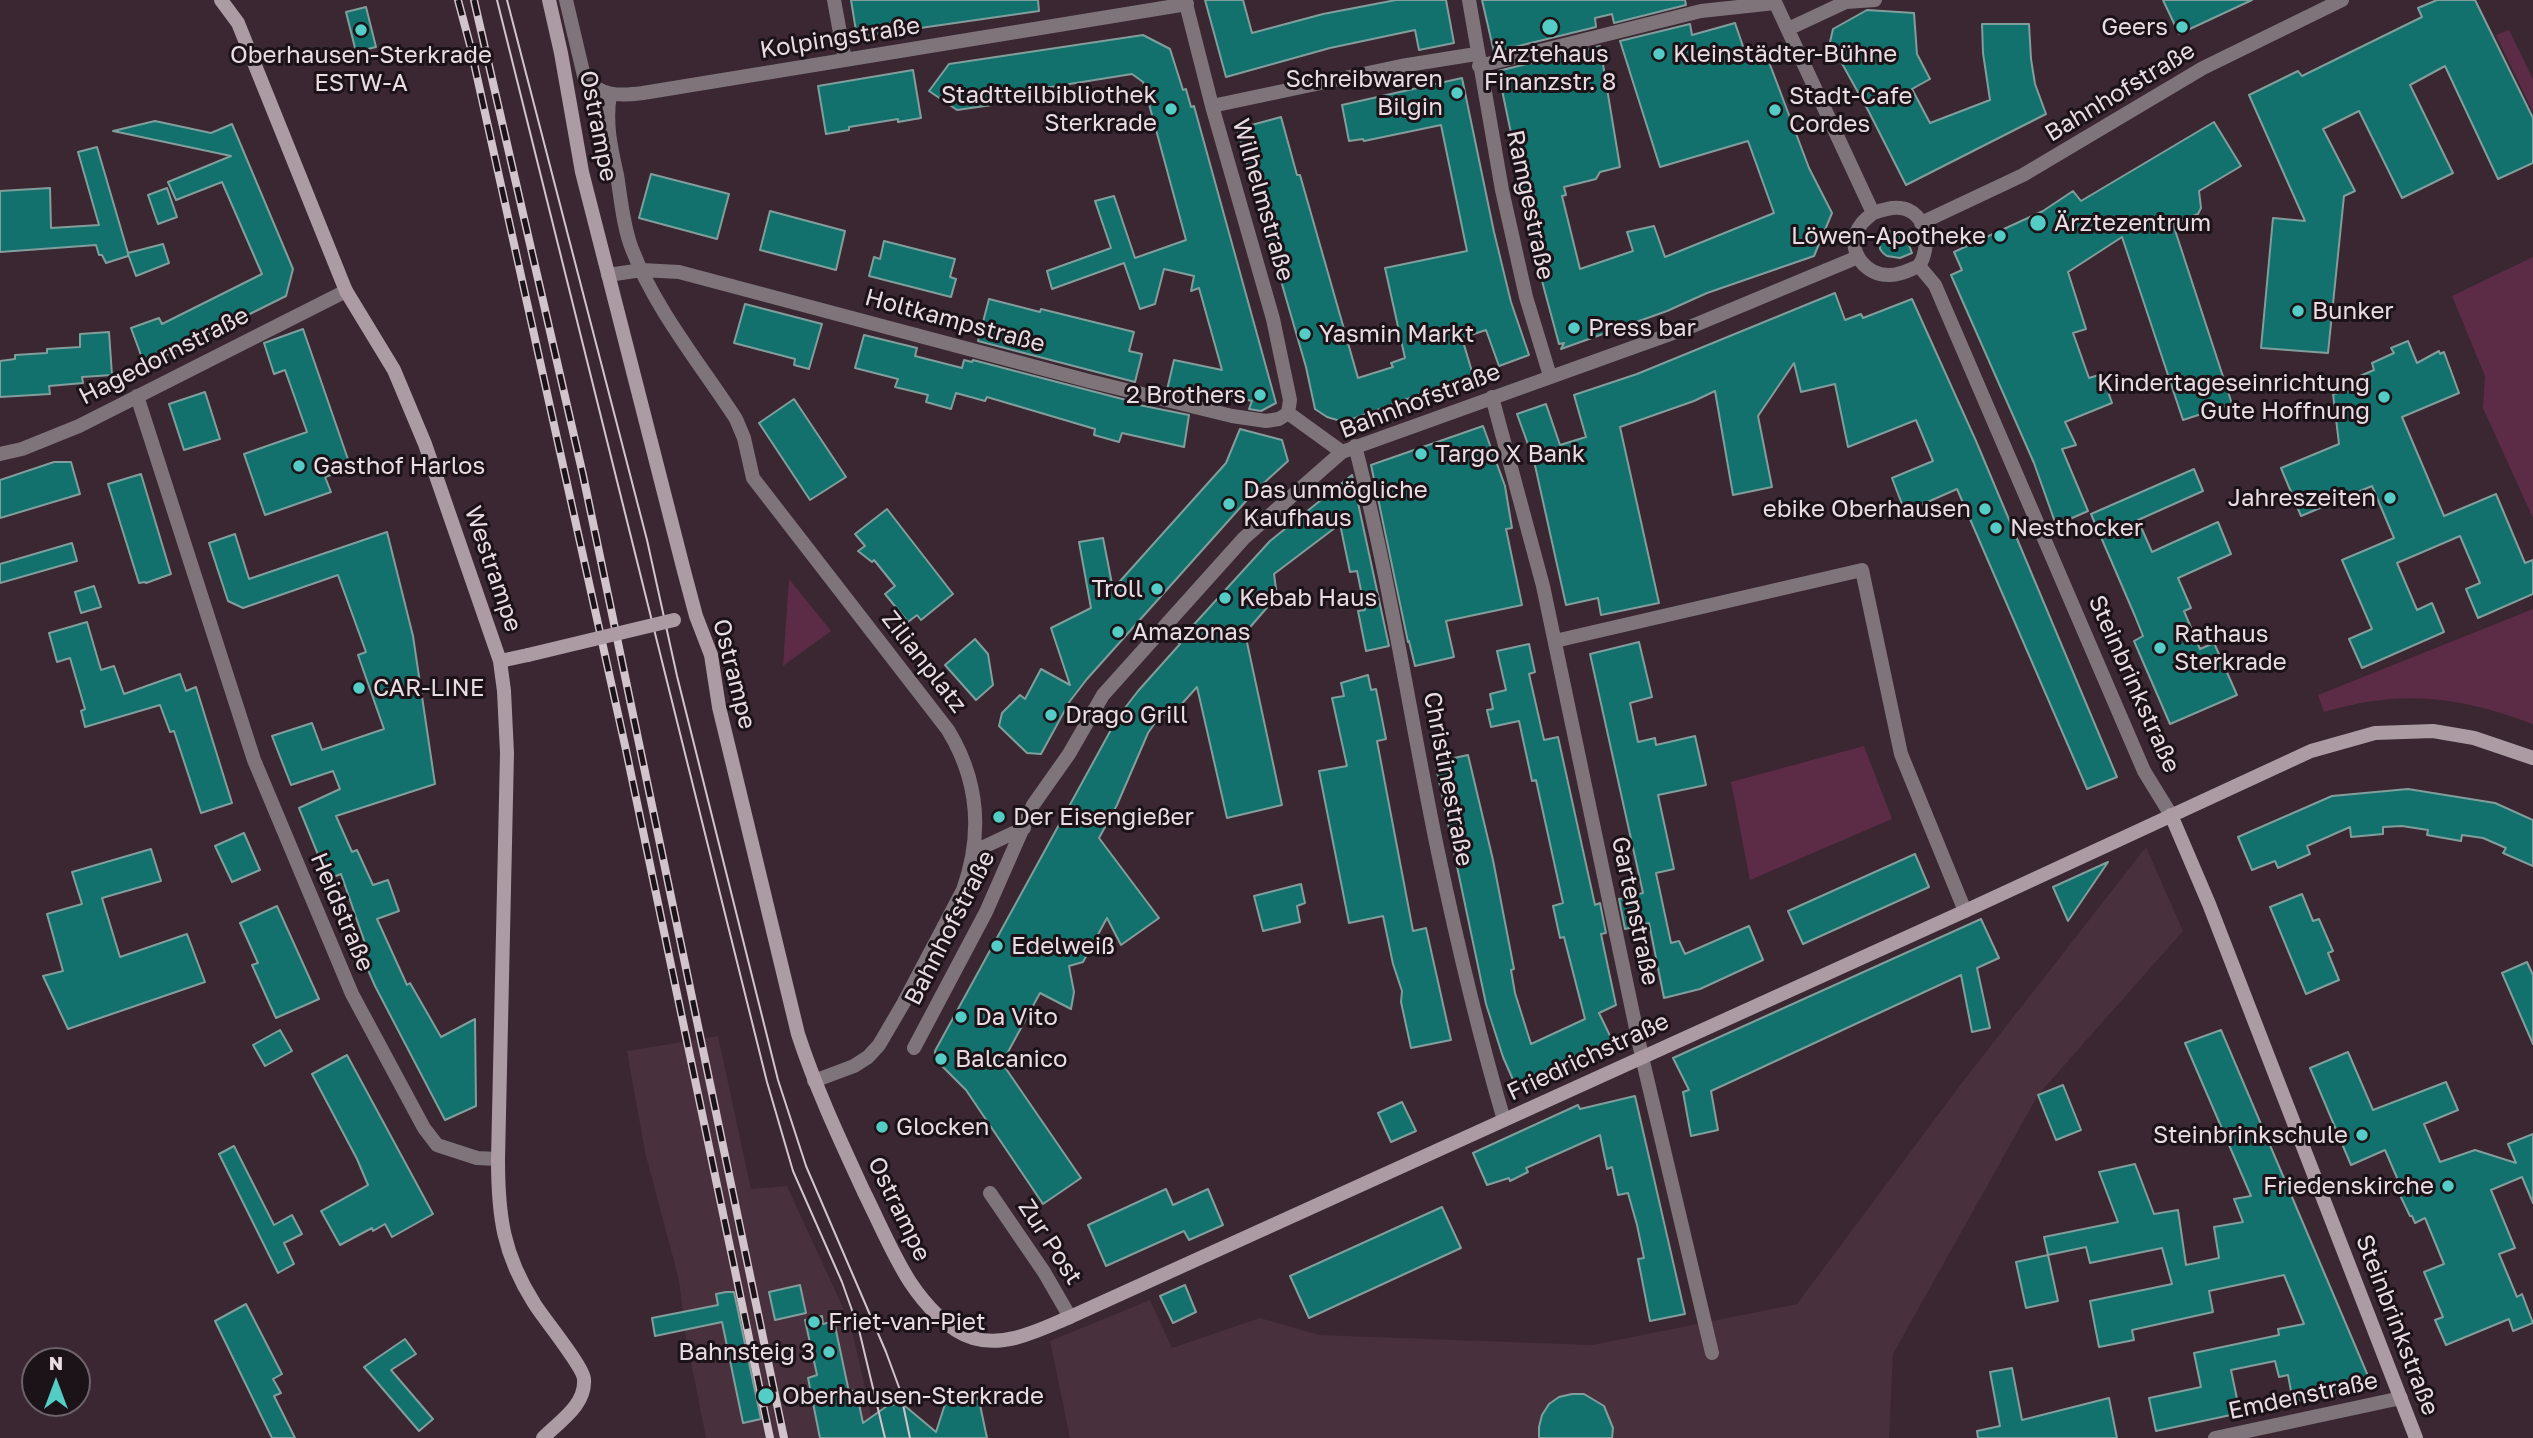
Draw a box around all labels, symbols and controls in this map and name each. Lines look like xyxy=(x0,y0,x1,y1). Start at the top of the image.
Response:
street label: Kolpingstraße xyxy=(758,11,922,65)
place label: Geers xyxy=(2101,13,2168,41)
marker: Ärztehaus Finanzstr. 8 xyxy=(1540,17,1560,37)
marker: Geers xyxy=(2174,19,2190,35)
marker: Oberhausen-Sterkrade ESTW-A xyxy=(353,22,369,38)
street label: Bahnhofstraße xyxy=(2040,36,2200,148)
place label: Ärztehaus Finanzstr. 8 xyxy=(1484,40,1616,96)
place label: Kleinstädter-Bühne xyxy=(1673,40,1897,68)
place label: Oberhausen-Sterkrade ESTW-A xyxy=(230,41,492,97)
marker: Kleinstädter-Bühne xyxy=(1651,46,1667,62)
place label: Schreibwaren Bilgin xyxy=(1285,65,1443,121)
street label: Ostrampe xyxy=(573,68,623,184)
place label: Stadtteilbibliothek Sterkrade xyxy=(941,81,1157,137)
place label: Stadt-Cafe Cordes xyxy=(1789,82,1912,138)
marker: Schreibwaren Bilgin xyxy=(1449,85,1465,101)
marker: Stadtteilbibliothek Sterkrade xyxy=(1163,101,1179,117)
marker: Stadt-Cafe Cordes xyxy=(1767,102,1783,118)
street label: Wilhelmstraße xyxy=(1226,115,1300,285)
street label: Ramgestraße xyxy=(1500,127,1560,283)
place label: Ärztezentrum xyxy=(2054,209,2211,237)
marker: Ärztezentrum xyxy=(2028,213,2048,233)
place label: Löwen-Apotheke xyxy=(1791,222,1986,250)
marker: Löwen-Apotheke xyxy=(1992,228,2008,244)
street label: Holtkampstraße xyxy=(862,283,1048,359)
place label: Bunker xyxy=(2312,297,2394,325)
street label: Hagedornstraße xyxy=(74,301,254,411)
marker: Bunker xyxy=(2290,303,2306,319)
place label: Press bar xyxy=(1588,314,1696,342)
place label: Yasmin Markt xyxy=(1319,320,1474,348)
marker: Press bar xyxy=(1566,320,1582,336)
marker: Yasmin Markt xyxy=(1297,326,1313,342)
street label: Bahnhofstraße xyxy=(1336,357,1504,445)
place label: Kindertageseinrichtung Gute Hoffnung xyxy=(2097,369,2370,425)
place label: 2 Brothers xyxy=(1126,381,1246,409)
marker: 2 Brothers xyxy=(1252,387,1268,403)
marker: Kindertageseinrichtung Gute Hoffnung xyxy=(2376,389,2392,405)
place label: Targo X Bank xyxy=(1435,440,1585,468)
marker: Targo X Bank xyxy=(1413,446,1429,462)
place label: Gasthof Harlos xyxy=(313,452,485,480)
marker: Gasthof Harlos xyxy=(291,458,307,474)
place label: Das unmögliche Kaufhaus xyxy=(1243,476,1428,532)
place label: Jahreszeiten xyxy=(2228,484,2376,512)
marker: Jahreszeiten xyxy=(2382,490,2398,506)
place label: ebike Oberhausen xyxy=(1763,495,1971,523)
marker: Das unmögliche Kaufhaus xyxy=(1221,496,1237,512)
marker: ebike Oberhausen xyxy=(1977,501,1993,517)
street label: Westrampe xyxy=(458,502,528,636)
place label: Nesthocker xyxy=(2010,514,2143,542)
marker: Nesthocker xyxy=(1988,520,2004,536)
place label: Troll xyxy=(1091,575,1143,603)
marker: Troll xyxy=(1149,581,1165,597)
place label: Kebab Haus xyxy=(1239,584,1377,612)
marker: Kebab Haus xyxy=(1217,590,1233,606)
street label: Steinbrinkstraße xyxy=(2082,591,2186,777)
street label: Zilianplatz xyxy=(875,605,973,719)
street label: Ostrampe xyxy=(706,616,762,732)
place label: Amazonas xyxy=(1132,618,1251,646)
place label: Rathaus Sterkrade xyxy=(2174,620,2287,676)
marker: Amazonas xyxy=(1110,624,1126,640)
marker: Rathaus Sterkrade xyxy=(2152,640,2168,656)
place label: CAR-LINE xyxy=(373,674,484,702)
marker: CAR-LINE xyxy=(351,680,367,696)
street label: Christinestraße xyxy=(1417,689,1479,869)
place label: Drago Grill xyxy=(1065,701,1188,729)
marker: Drago Grill xyxy=(1043,707,1059,723)
place label: Der Eisengießer xyxy=(1013,803,1194,831)
marker: Der Eisengießer xyxy=(991,809,1007,825)
street label: Gartenstraße xyxy=(1605,834,1665,988)
street label: Bahnhofstraße xyxy=(899,846,1001,1010)
street label: Heidstraße xyxy=(304,848,380,976)
place label: Edelweiß xyxy=(1011,932,1115,960)
marker: Edelweiß xyxy=(989,938,1005,954)
place label: Da Vito xyxy=(975,1003,1058,1031)
street label: Friedrichstraße xyxy=(1503,1007,1673,1107)
marker: Da Vito xyxy=(953,1009,969,1025)
place label: Balcanico xyxy=(955,1045,1067,1073)
marker: Balcanico xyxy=(933,1051,949,1067)
place label: Glocken xyxy=(896,1113,990,1141)
marker: Glocken xyxy=(874,1119,890,1135)
place label: Steinbrinkschule xyxy=(2153,1121,2348,1149)
marker: Steinbrinkschule xyxy=(2354,1127,2370,1143)
street label: Ostrampe xyxy=(861,1152,937,1266)
place label: Friedenskirche xyxy=(2263,1172,2434,1200)
marker: Friedenskirche xyxy=(2440,1178,2456,1194)
street label: Zur Post xyxy=(1012,1194,1088,1290)
street label: Steinbrinkstraße xyxy=(2349,1231,2445,1419)
place label: Friet-van-Piet xyxy=(828,1308,986,1336)
marker: Friet-van-Piet xyxy=(806,1314,822,1330)
place label: Bahnsteig 3 xyxy=(678,1338,815,1366)
marker: Bahnsteig 3 xyxy=(821,1344,837,1360)
north arrow xyxy=(21,1347,91,1417)
text: N xyxy=(49,1351,63,1374)
street label: Emdenstraße xyxy=(2226,1366,2380,1426)
place label: Oberhausen-Sterkrade xyxy=(782,1382,1044,1410)
marker: Oberhausen-Sterkrade xyxy=(756,1386,776,1406)

